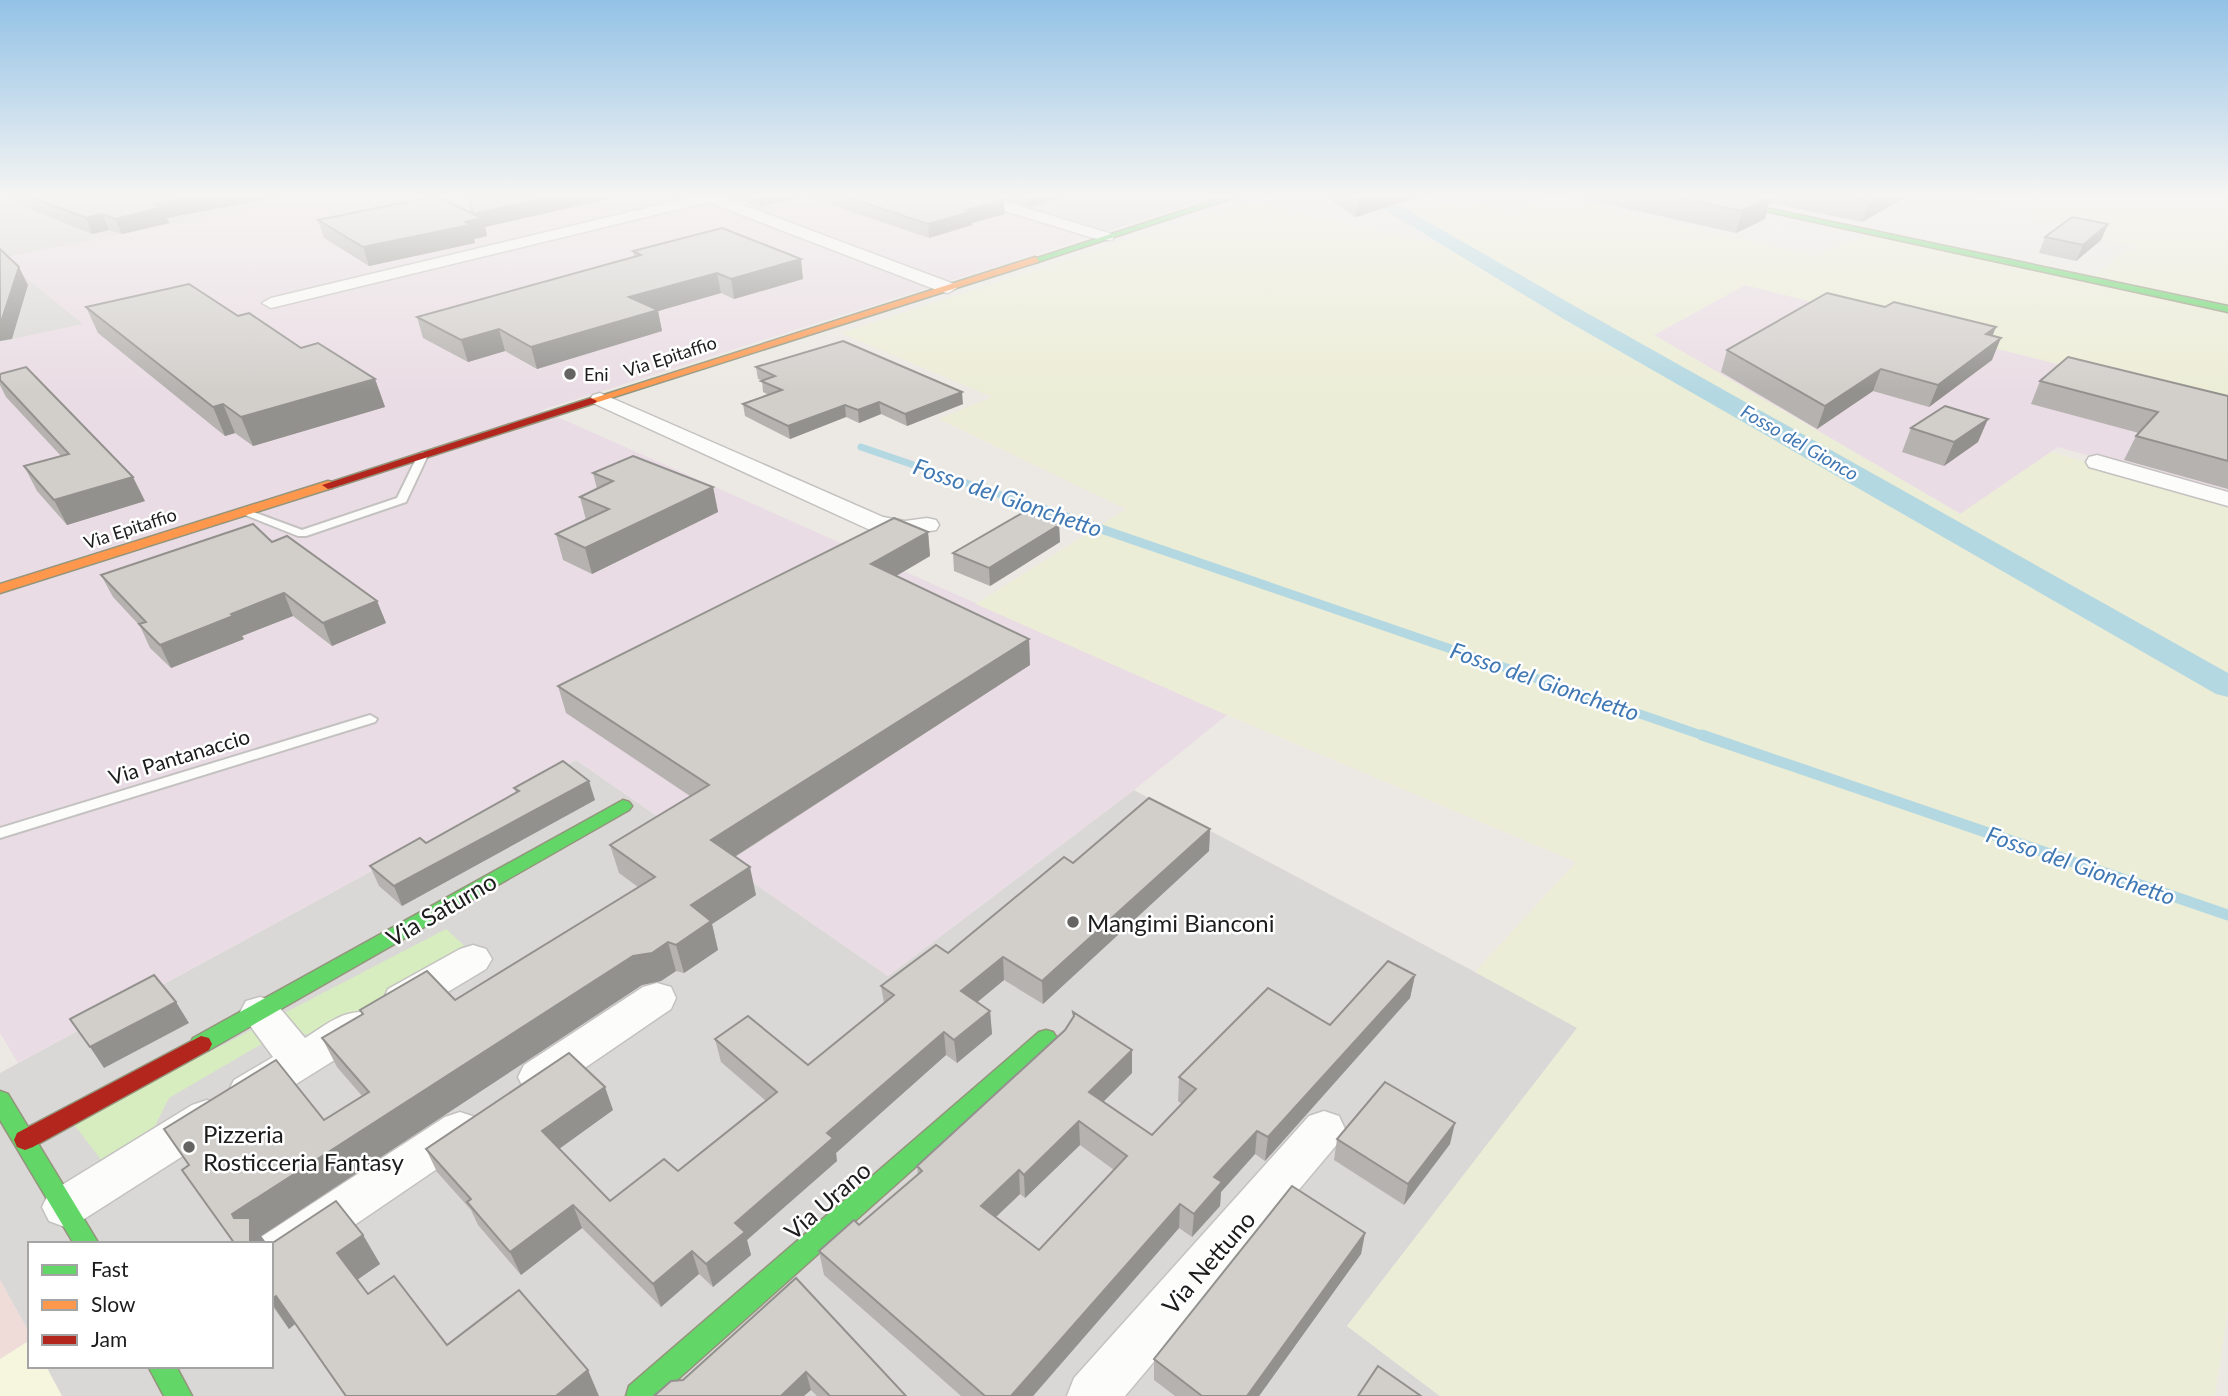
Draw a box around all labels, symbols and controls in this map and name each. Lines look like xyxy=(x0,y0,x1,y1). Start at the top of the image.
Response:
street label: Via Epitaffio xyxy=(621,331,719,381)
place label: Eni xyxy=(584,363,609,385)
marker: Eni xyxy=(562,366,578,382)
water label: Fosso del Gionco xyxy=(1737,399,1863,485)
water label: Fosso del Gionchetto xyxy=(910,452,1106,542)
street label: Via Epitaffio xyxy=(81,503,179,553)
water label: Fosso del Gionchetto xyxy=(1447,636,1643,726)
street label: Via Pantanaccio xyxy=(105,723,253,789)
water label: Fosso del Gionchetto xyxy=(1983,820,2179,910)
street label: Via Saturno xyxy=(381,866,501,952)
place label: Mangimi Bianconi xyxy=(1087,908,1274,937)
marker: Mangimi Bianconi xyxy=(1065,914,1081,930)
place label: Pizzeria Rosticceria Fantasy xyxy=(203,1119,404,1176)
marker: Pizzeria Rosticceria Fantasy xyxy=(181,1139,197,1155)
street label: Via Urano xyxy=(778,1155,876,1245)
street label: Via Nettuno xyxy=(1155,1204,1261,1320)
legend xyxy=(28,1242,273,1368)
text: Fast xyxy=(91,1256,129,1281)
text: Slow xyxy=(91,1291,136,1316)
text: Jam xyxy=(91,1326,127,1351)

